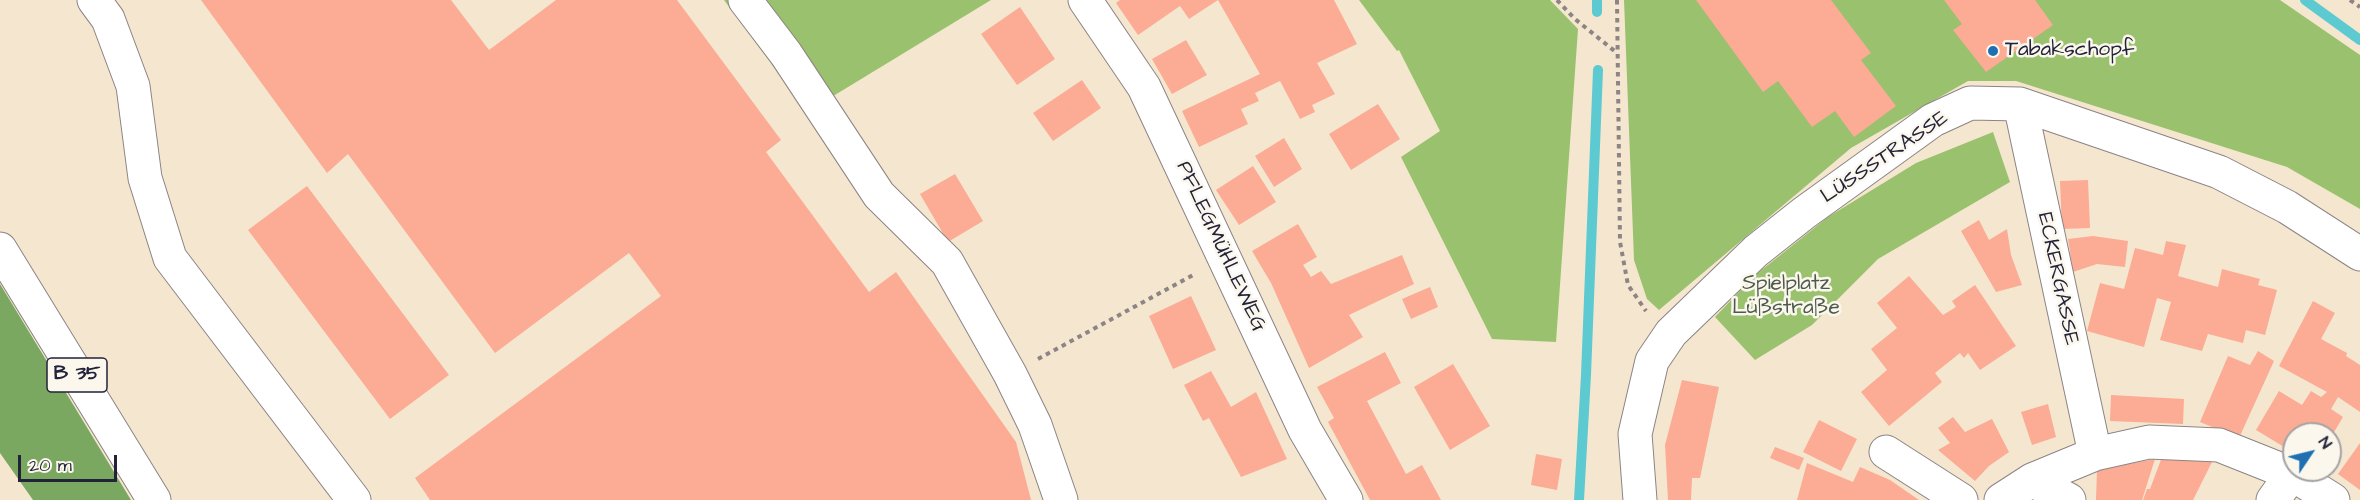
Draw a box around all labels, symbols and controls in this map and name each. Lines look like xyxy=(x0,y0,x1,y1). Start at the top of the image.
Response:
place label: Tabakschopf xyxy=(2005,38,2134,64)
marker: Tabakschopf xyxy=(1986,44,2000,58)
street label: LÜSSSTRASSE xyxy=(1817,106,1953,210)
street label: PFLEGMÜHLEWEG xyxy=(1169,158,1271,336)
street label: ECKERGASSE xyxy=(2031,210,2083,348)
park label: Spielplatz Lüßstraße xyxy=(1732,272,1840,322)
road number: B 35 xyxy=(47,358,107,392)
north arrow xyxy=(2282,422,2342,482)
text: N xyxy=(2313,432,2337,453)
scale bar xyxy=(21,443,120,481)
text: 20 m xyxy=(29,453,72,478)

